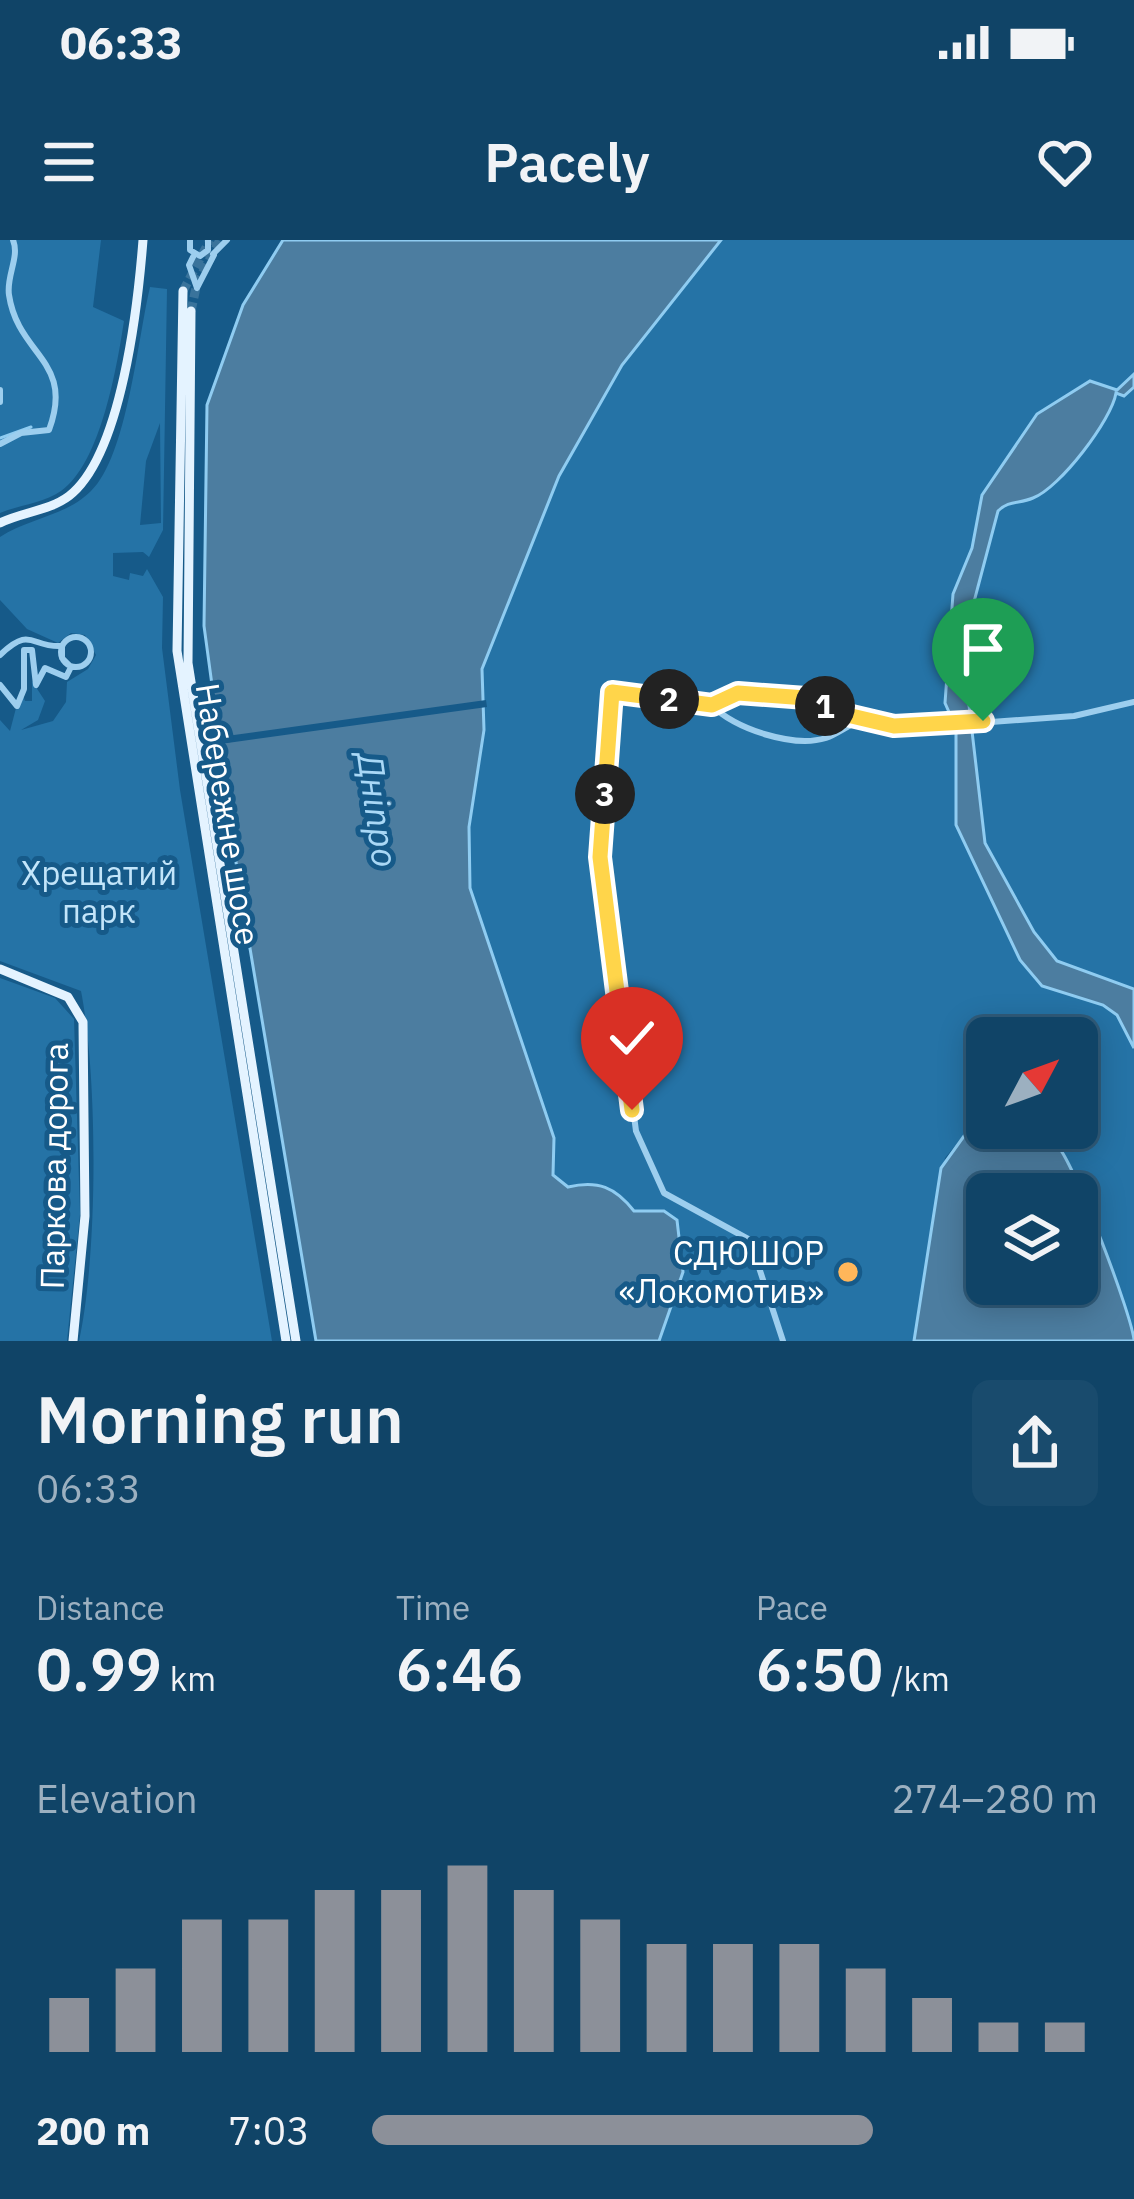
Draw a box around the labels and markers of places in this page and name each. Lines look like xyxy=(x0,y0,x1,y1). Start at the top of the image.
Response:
pin xyxy=(932,598,1034,721)
pin: 2 xyxy=(639,669,699,729)
pin: 1 xyxy=(795,676,855,736)
pin: 3 xyxy=(575,764,635,824)
pin xyxy=(581,987,683,1110)
place label: СДЮШОР «Локомотив» xyxy=(619,1231,824,1312)
marker: СДЮШОР «Локомотив» xyxy=(835,1259,861,1285)

